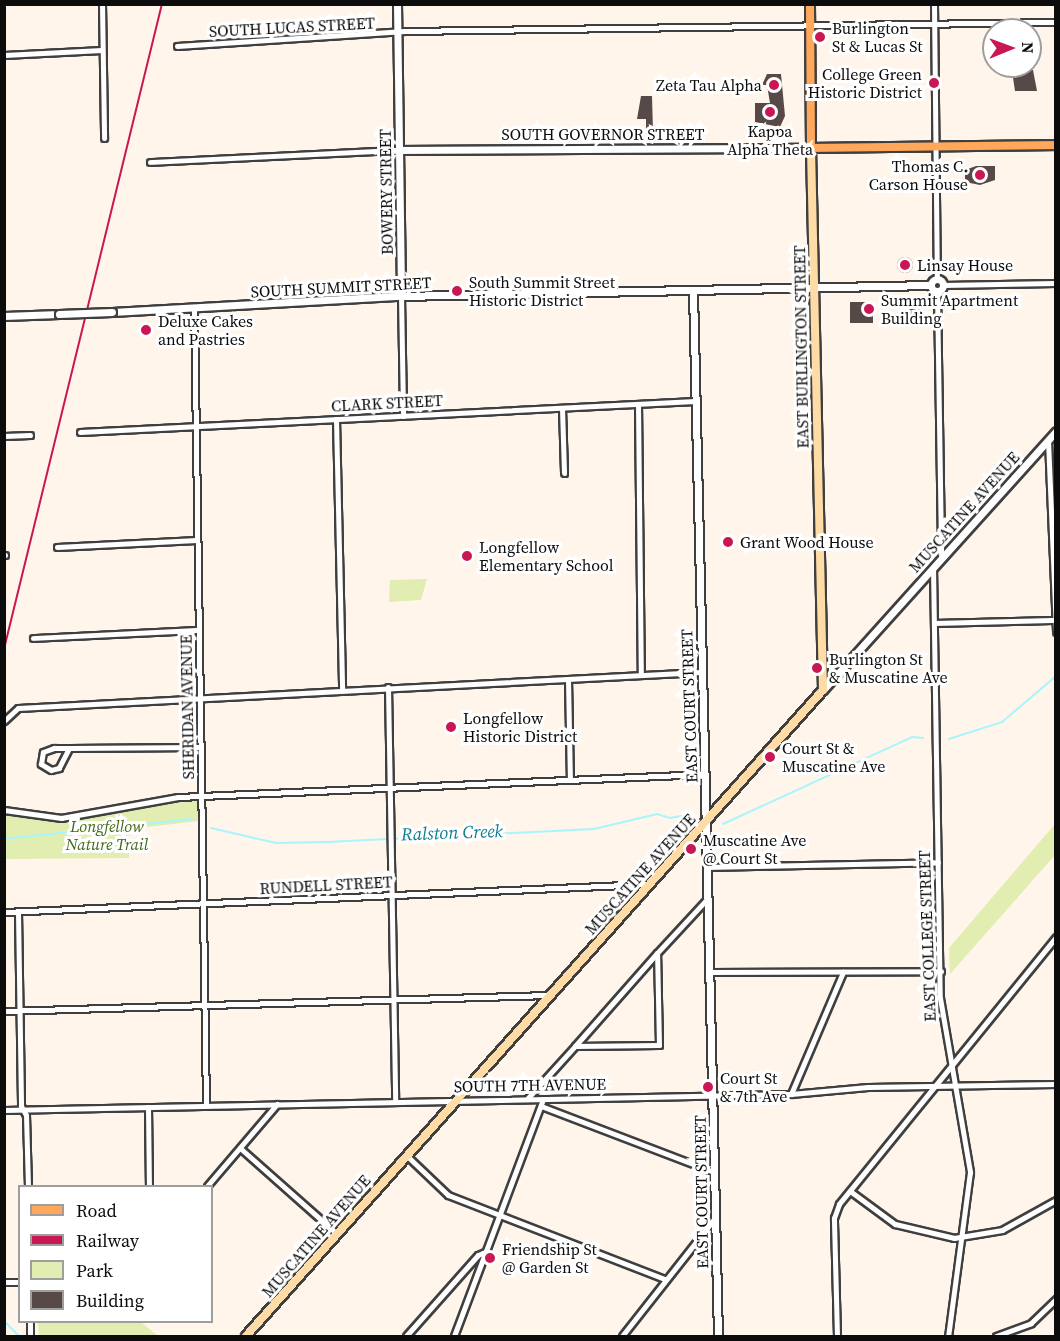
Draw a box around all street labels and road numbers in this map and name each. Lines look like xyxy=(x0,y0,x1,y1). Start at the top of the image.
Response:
street label: SOUTH LUCAS STREET xyxy=(208,13,376,41)
street label: SOUTH GOVERNOR STREET xyxy=(502,124,704,144)
street label: BOWERY STREET xyxy=(375,129,397,255)
street label: EAST BURLINGTON STREET xyxy=(790,245,812,449)
street label: SOUTH SUMMIT STREET xyxy=(250,273,432,301)
street label: CLARK STREET xyxy=(331,390,443,416)
street label: MUSCATINE AVENUE xyxy=(905,448,1023,576)
street label: EAST COURT STREET xyxy=(677,628,701,784)
street label: SHERIDAN AVENUE xyxy=(176,634,198,780)
street label: MUSCATINE AVENUE xyxy=(581,810,699,938)
street label: EAST COLLEGE STREET xyxy=(914,850,940,1022)
street label: RUNDELL STREET xyxy=(259,872,393,898)
street label: SOUTH 7TH AVENUE xyxy=(454,1074,606,1096)
street label: EAST COURT STREET xyxy=(690,1115,712,1269)
street label: MUSCATINE AVENUE xyxy=(258,1171,374,1301)

